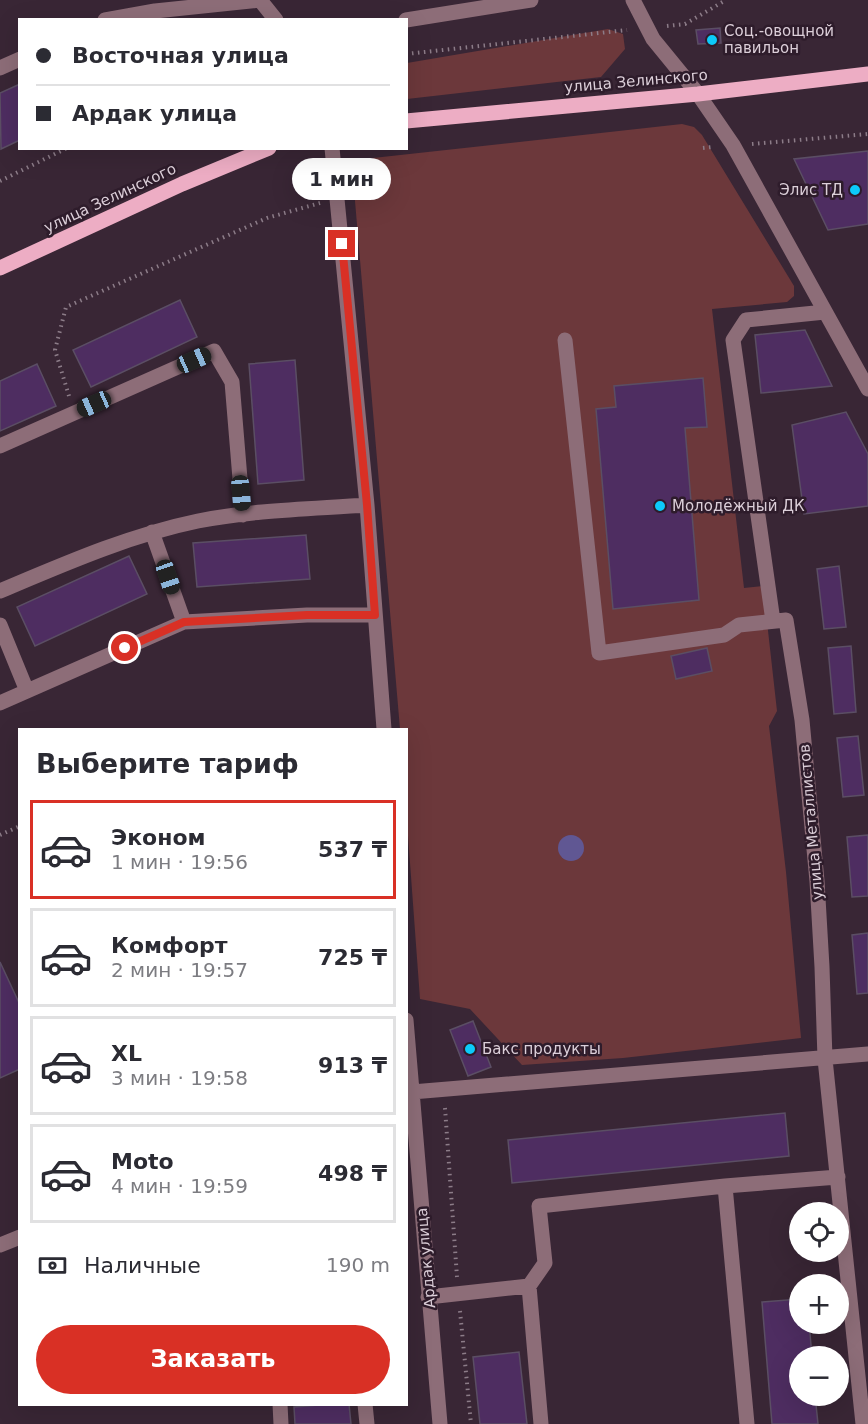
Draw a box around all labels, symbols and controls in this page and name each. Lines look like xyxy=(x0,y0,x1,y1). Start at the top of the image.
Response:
place label: Соц.-овощной павильон xyxy=(724,22,834,57)
marker: Соц.-овощной павильон xyxy=(705,33,719,47)
text: Восточная улица xyxy=(72,43,289,68)
street label: улица Зелинского xyxy=(564,66,708,96)
text: Ардак улица xyxy=(72,101,237,126)
callout: 1 мин xyxy=(292,157,392,199)
street label: улица Зелинского xyxy=(41,159,179,237)
text: 1 мин xyxy=(309,167,374,191)
place label: Элис ТД xyxy=(779,181,843,199)
marker: Элис ТД xyxy=(848,183,862,197)
route end xyxy=(328,230,355,257)
car xyxy=(174,344,214,376)
car xyxy=(74,388,114,420)
car xyxy=(230,474,252,512)
place label: Молодёжный ДК xyxy=(672,497,805,515)
marker: Молодёжный ДК xyxy=(653,499,667,513)
car xyxy=(154,557,182,597)
route start xyxy=(111,634,138,661)
street label: улица Металлистов xyxy=(795,743,827,901)
text: Выберите тариф xyxy=(36,748,299,779)
icon: car xyxy=(39,823,93,877)
text: Эконом xyxy=(111,825,206,850)
text: 537 ₸ xyxy=(318,837,387,862)
text: 1 мин · 19:56 xyxy=(111,850,248,874)
icon: car xyxy=(39,931,93,985)
text: Комфорт xyxy=(111,933,228,958)
text: 725 ₸ xyxy=(318,945,387,970)
text: 2 мин · 19:57 xyxy=(111,958,248,982)
icon: car xyxy=(39,1039,93,1093)
place label: Бакс продукты xyxy=(482,1040,601,1058)
text: XL xyxy=(111,1041,142,1066)
marker: Бакс продукты xyxy=(463,1042,477,1056)
text: 913 ₸ xyxy=(318,1053,387,1078)
text: 3 мин · 19:58 xyxy=(111,1066,248,1090)
icon: car xyxy=(39,1147,93,1201)
text: Moto xyxy=(111,1149,174,1174)
text: 498 ₸ xyxy=(318,1161,387,1186)
text: 4 мин · 19:59 xyxy=(111,1174,248,1198)
map controls xyxy=(789,1202,849,1406)
button: locate xyxy=(789,1202,849,1262)
street label: Ардак улица xyxy=(413,1207,439,1309)
icon: cash xyxy=(36,1249,69,1282)
text: Наличные xyxy=(84,1253,201,1278)
text: 190 m xyxy=(326,1253,390,1277)
button: + xyxy=(789,1274,849,1334)
button: Заказать xyxy=(36,1325,390,1394)
button: − xyxy=(789,1346,849,1406)

